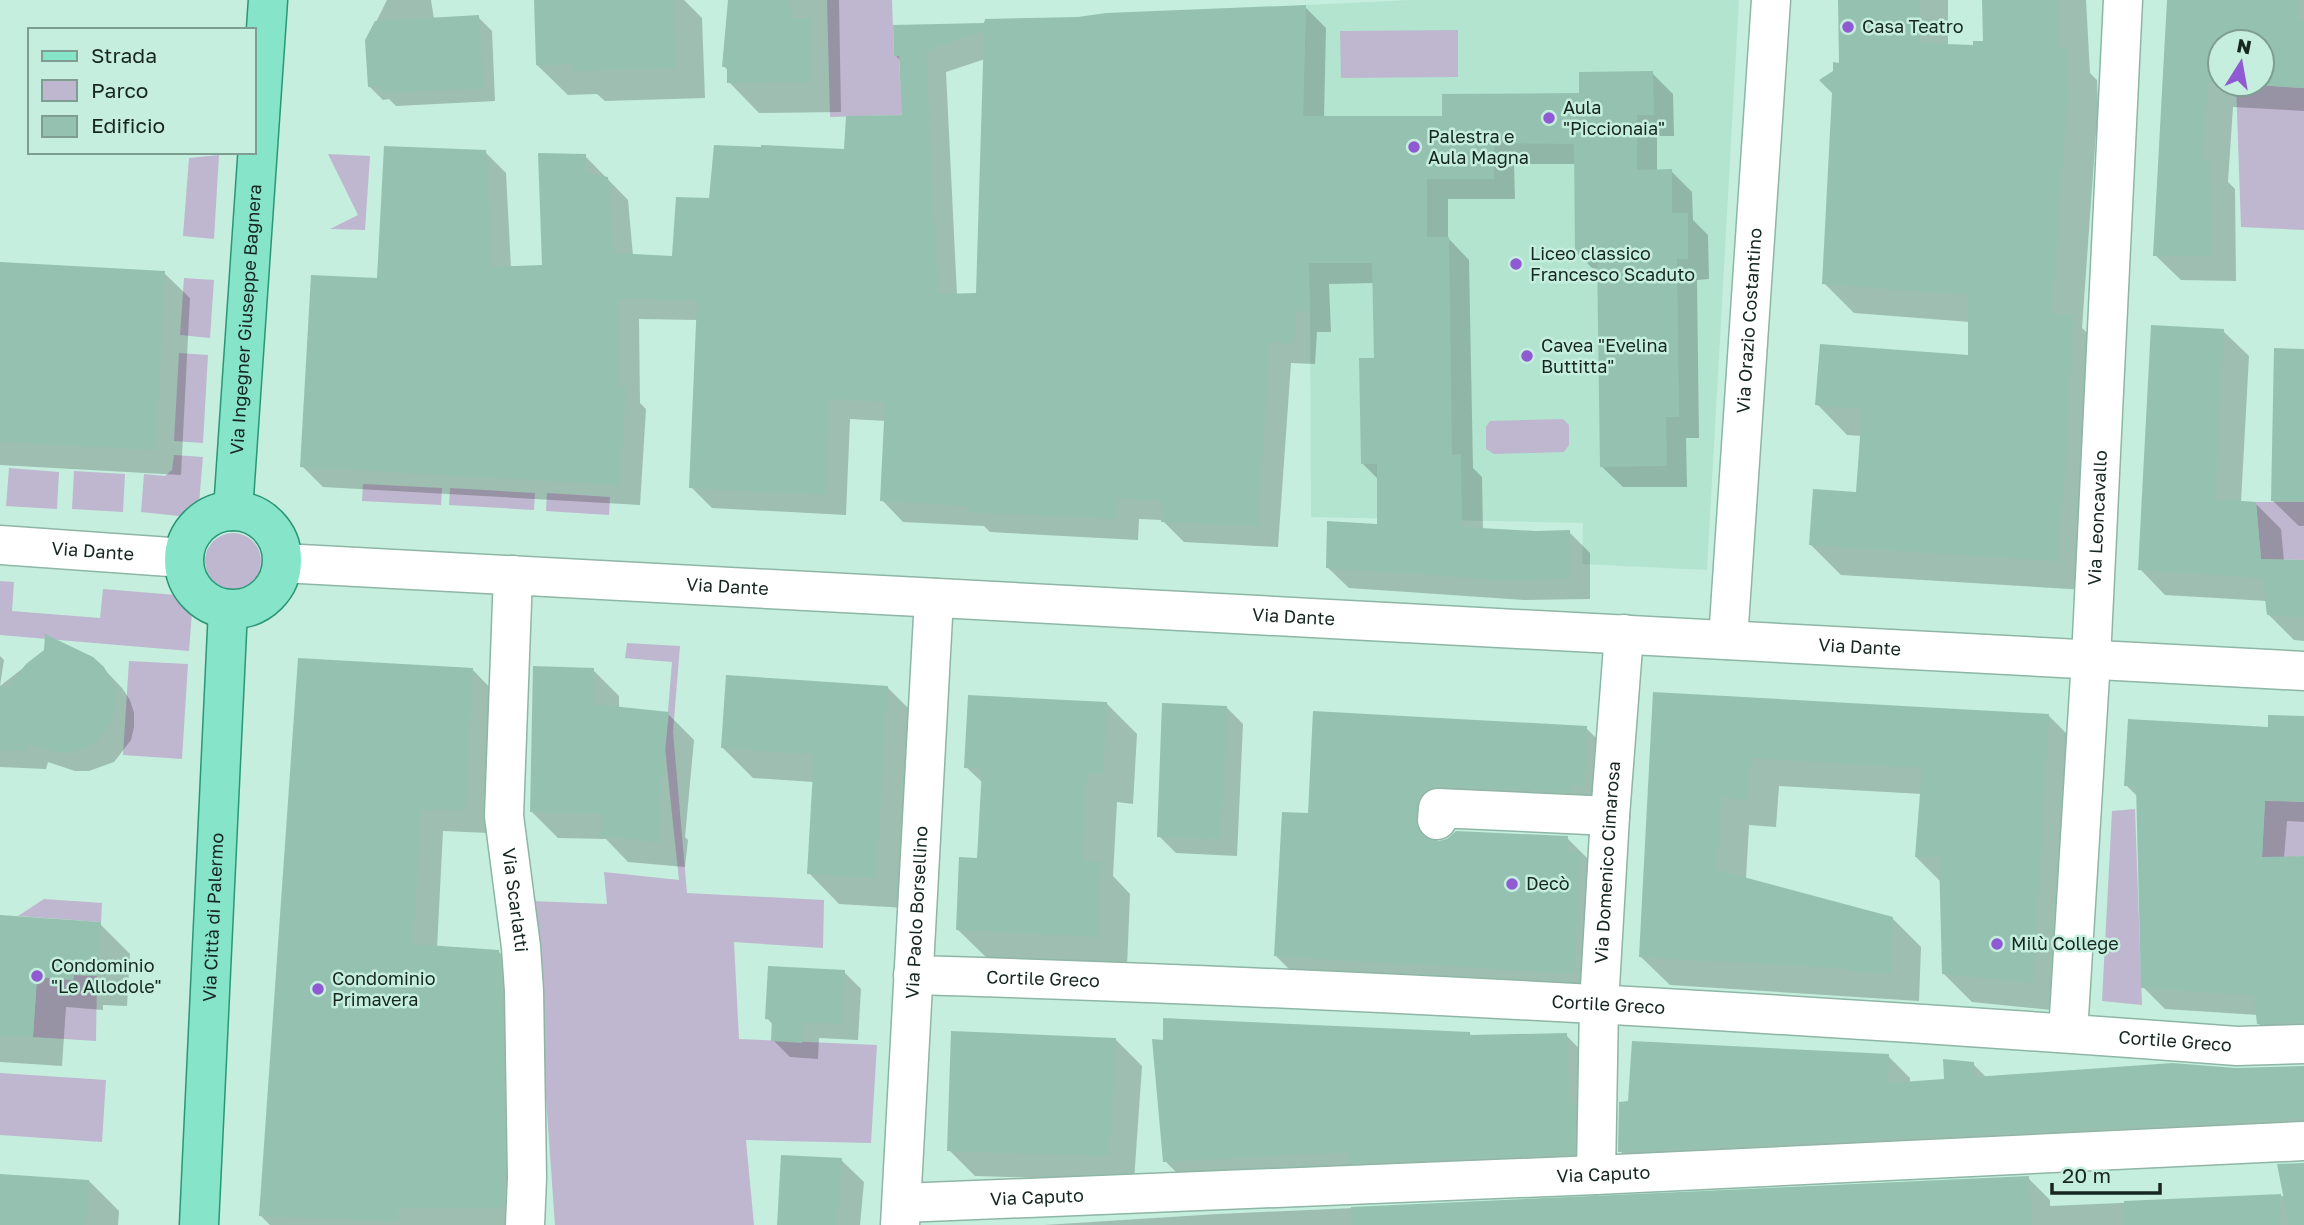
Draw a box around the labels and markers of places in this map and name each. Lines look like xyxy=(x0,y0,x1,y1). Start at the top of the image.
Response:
place label: Casa Teatro xyxy=(1862,15,1963,37)
marker: Casa Teatro xyxy=(1840,19,1856,35)
place label: Aula "Piccionaia" xyxy=(1563,96,1665,139)
marker: Aula "Piccionaia" xyxy=(1541,110,1557,126)
place label: Palestra e Aula Magna xyxy=(1428,125,1529,168)
marker: Palestra e Aula Magna xyxy=(1406,139,1422,155)
place label: Liceo classico Francesco Scaduto xyxy=(1530,242,1695,285)
marker: Liceo classico Francesco Scaduto xyxy=(1508,256,1524,272)
place label: Cavea "Evelina Buttitta" xyxy=(1541,334,1668,377)
marker: Cavea "Evelina Buttitta" xyxy=(1519,348,1535,364)
place label: Decò xyxy=(1526,872,1570,894)
marker: Decò xyxy=(1504,876,1520,892)
place label: Milù College xyxy=(2011,932,2119,954)
marker: Milù College xyxy=(1989,936,2005,952)
place label: Condominio "Le Allodole" xyxy=(51,954,162,997)
place label: Condominio Primavera xyxy=(332,967,435,1010)
marker: Condominio "Le Allodole" xyxy=(29,968,45,984)
marker: Condominio Primavera xyxy=(310,981,326,997)

